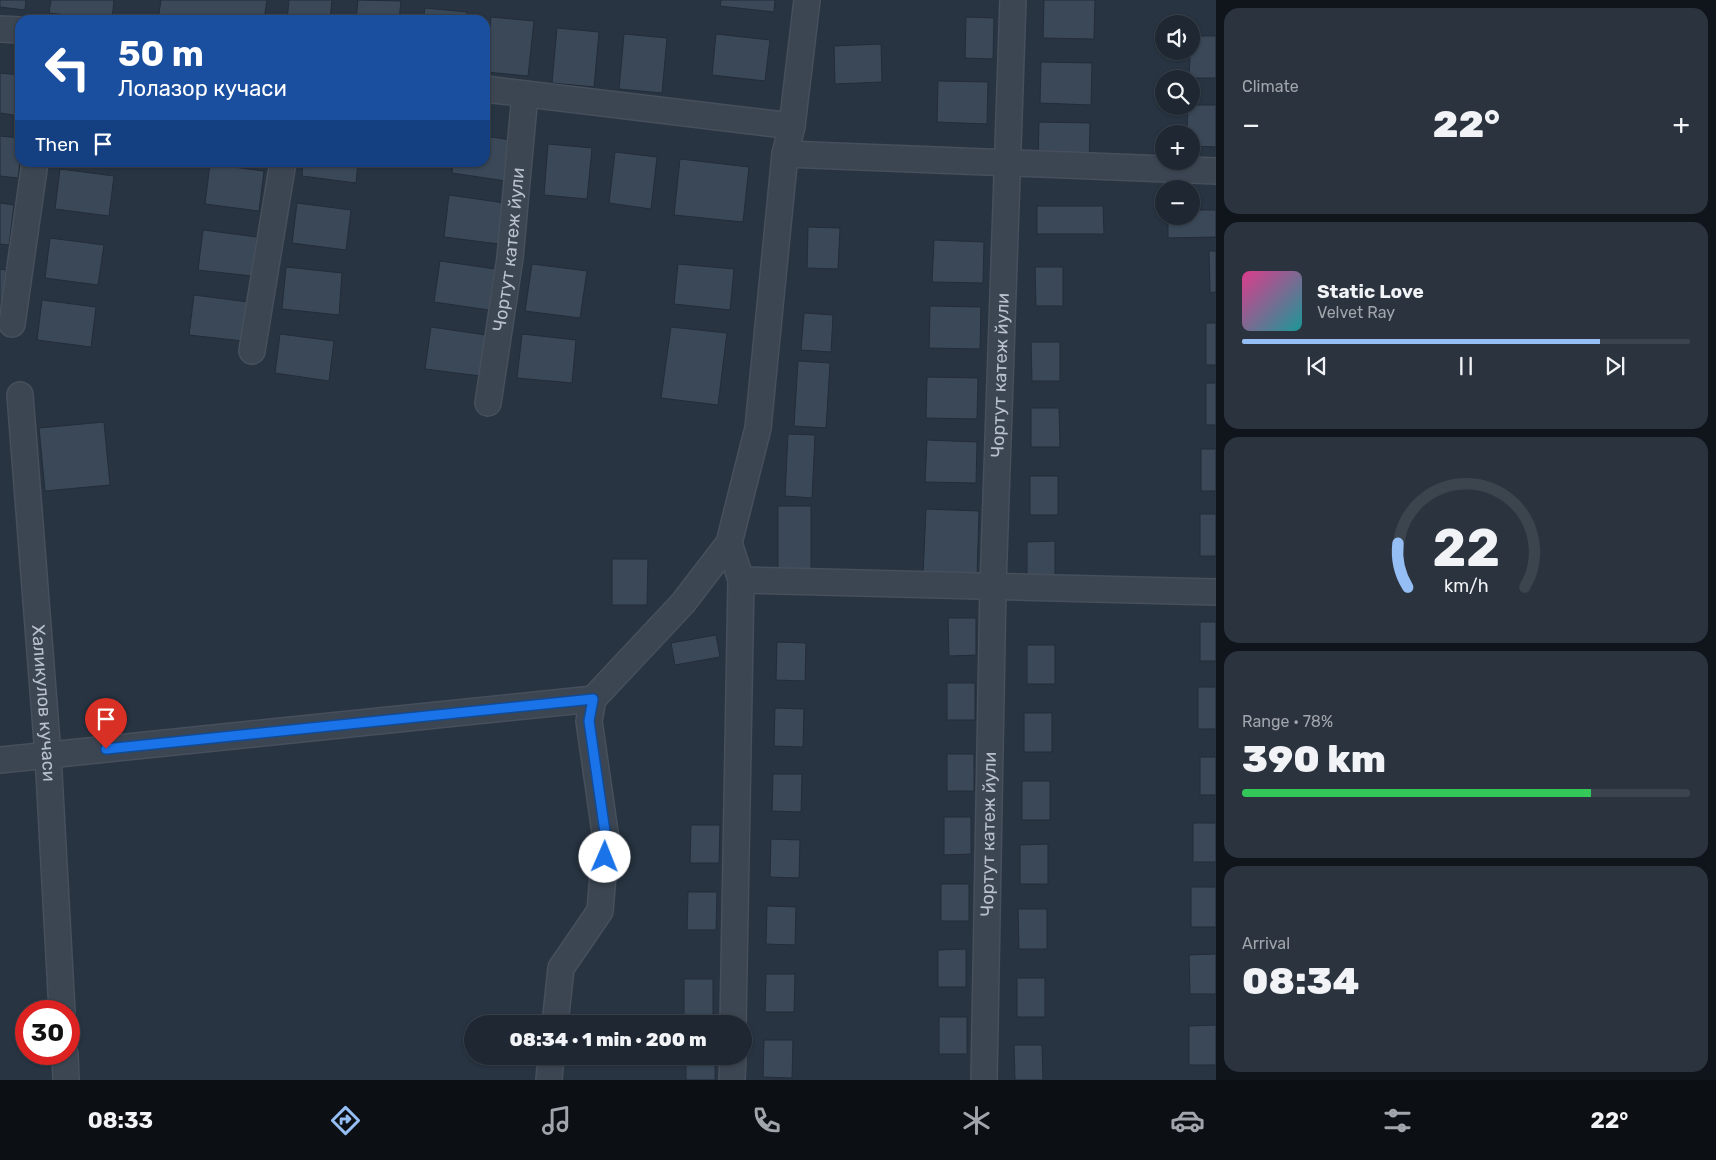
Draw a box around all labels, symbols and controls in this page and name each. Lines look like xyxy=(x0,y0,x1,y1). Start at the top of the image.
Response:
map controls xyxy=(1155,15,1200,225)
button: sound xyxy=(1155,15,1200,60)
text: 50 m xyxy=(118,33,204,75)
icon: left xyxy=(35,35,100,100)
button: search xyxy=(1155,70,1200,115)
text: Лолазор кучаси xyxy=(118,75,287,102)
text: Climate xyxy=(1242,77,1299,96)
text: 22° xyxy=(1433,101,1500,147)
text: − xyxy=(1242,108,1260,141)
text: + xyxy=(1673,108,1690,141)
button: + xyxy=(1155,125,1200,170)
icon: arrive xyxy=(89,130,117,158)
text: Then xyxy=(35,133,79,156)
street label: Чортут катеж йули xyxy=(488,167,529,333)
button: − xyxy=(1155,180,1200,225)
text: Static Love xyxy=(1317,280,1424,303)
street label: Чортут катеж йули xyxy=(986,292,1014,458)
text: Velvet Ray xyxy=(1317,303,1395,322)
icon: previous xyxy=(1303,352,1331,380)
icon: pause xyxy=(1452,352,1480,380)
icon: next xyxy=(1601,352,1629,380)
text: 22 xyxy=(1432,517,1500,579)
text: km/h xyxy=(1444,575,1488,596)
street label: Халикулов кучаси xyxy=(27,624,60,782)
pin xyxy=(85,698,127,749)
icon: arrive xyxy=(92,705,120,733)
text: Range · 78% xyxy=(1242,712,1333,731)
text: 390 km xyxy=(1242,736,1386,782)
street label: Чортут катеж йули xyxy=(976,751,1001,917)
position arrow xyxy=(578,830,630,882)
text: Arrival xyxy=(1242,934,1290,953)
text: 08:34 xyxy=(1242,958,1360,1004)
speed limit sign: 30 xyxy=(15,1000,80,1065)
text: 08:34 · 1 min · 200 m xyxy=(509,1028,707,1051)
icon: directions xyxy=(328,1103,363,1138)
icon: music xyxy=(539,1103,574,1138)
icon: phone xyxy=(749,1103,784,1138)
icon: climate xyxy=(959,1103,994,1138)
icon: car xyxy=(1170,1103,1205,1138)
icon: filters xyxy=(1380,1103,1415,1138)
text: 08:33 xyxy=(88,1107,153,1134)
text: 22° xyxy=(1591,1107,1628,1134)

